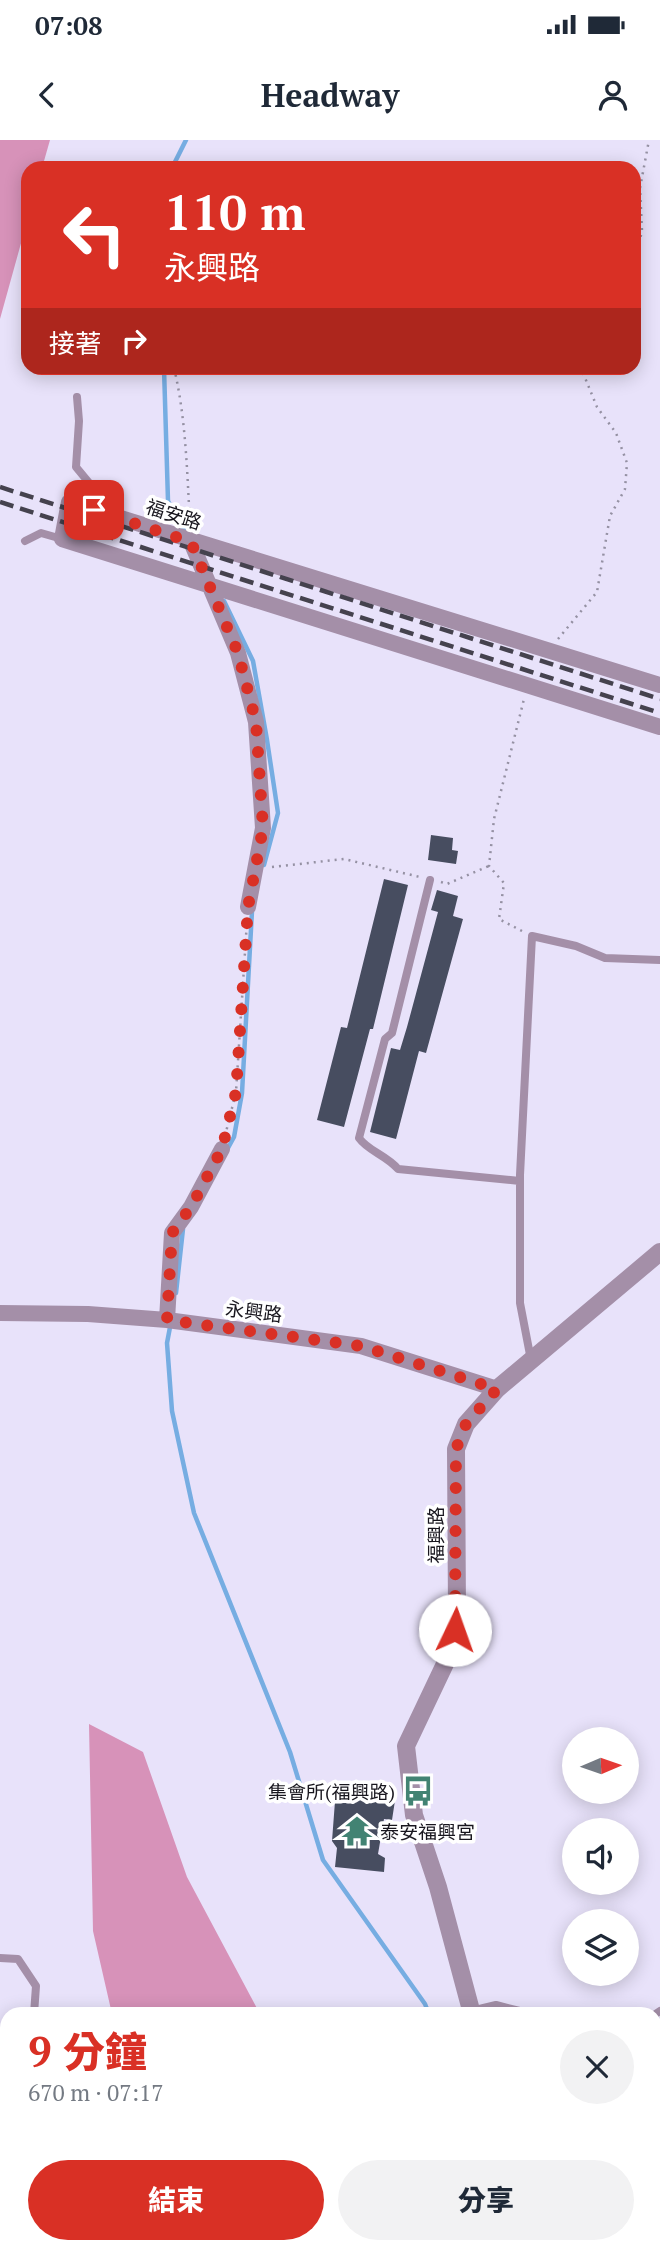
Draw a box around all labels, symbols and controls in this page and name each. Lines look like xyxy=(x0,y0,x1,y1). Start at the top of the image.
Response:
text: 07:08 xyxy=(35,8,103,42)
text: Headway xyxy=(261,74,399,116)
icon: back xyxy=(28,76,66,114)
icon: person xyxy=(594,76,632,114)
text: 110 m xyxy=(164,179,306,244)
icon: left xyxy=(49,189,140,280)
text: 永興路 xyxy=(164,246,260,288)
icon: right xyxy=(115,322,153,360)
text: 接著 xyxy=(49,326,101,360)
pin xyxy=(64,480,124,540)
icon: arrive xyxy=(75,491,113,529)
street label: 福安路 xyxy=(143,493,205,535)
street label: 永興路 xyxy=(224,1295,284,1327)
street label: 福興路 xyxy=(423,1506,448,1564)
position arrow xyxy=(418,1593,492,1667)
north arrow xyxy=(562,1727,639,1804)
map controls xyxy=(562,1727,639,1986)
bus stop icon: 集會所(福興路) xyxy=(401,1774,435,1808)
place label: 集會所(福興路) xyxy=(268,1779,395,1804)
temple icon: 泰安福興宮 xyxy=(340,1814,374,1848)
button: sound xyxy=(562,1818,639,1895)
place label: 泰安福興宮 xyxy=(380,1819,475,1844)
button: layers xyxy=(562,1909,639,1986)
text: 9 分鐘 xyxy=(28,2023,147,2079)
button: close xyxy=(560,2030,634,2104)
text: 670 m · 07:17 xyxy=(28,2077,163,2108)
button: 結束 xyxy=(28,2160,324,2240)
button: 分享 xyxy=(338,2160,634,2240)

